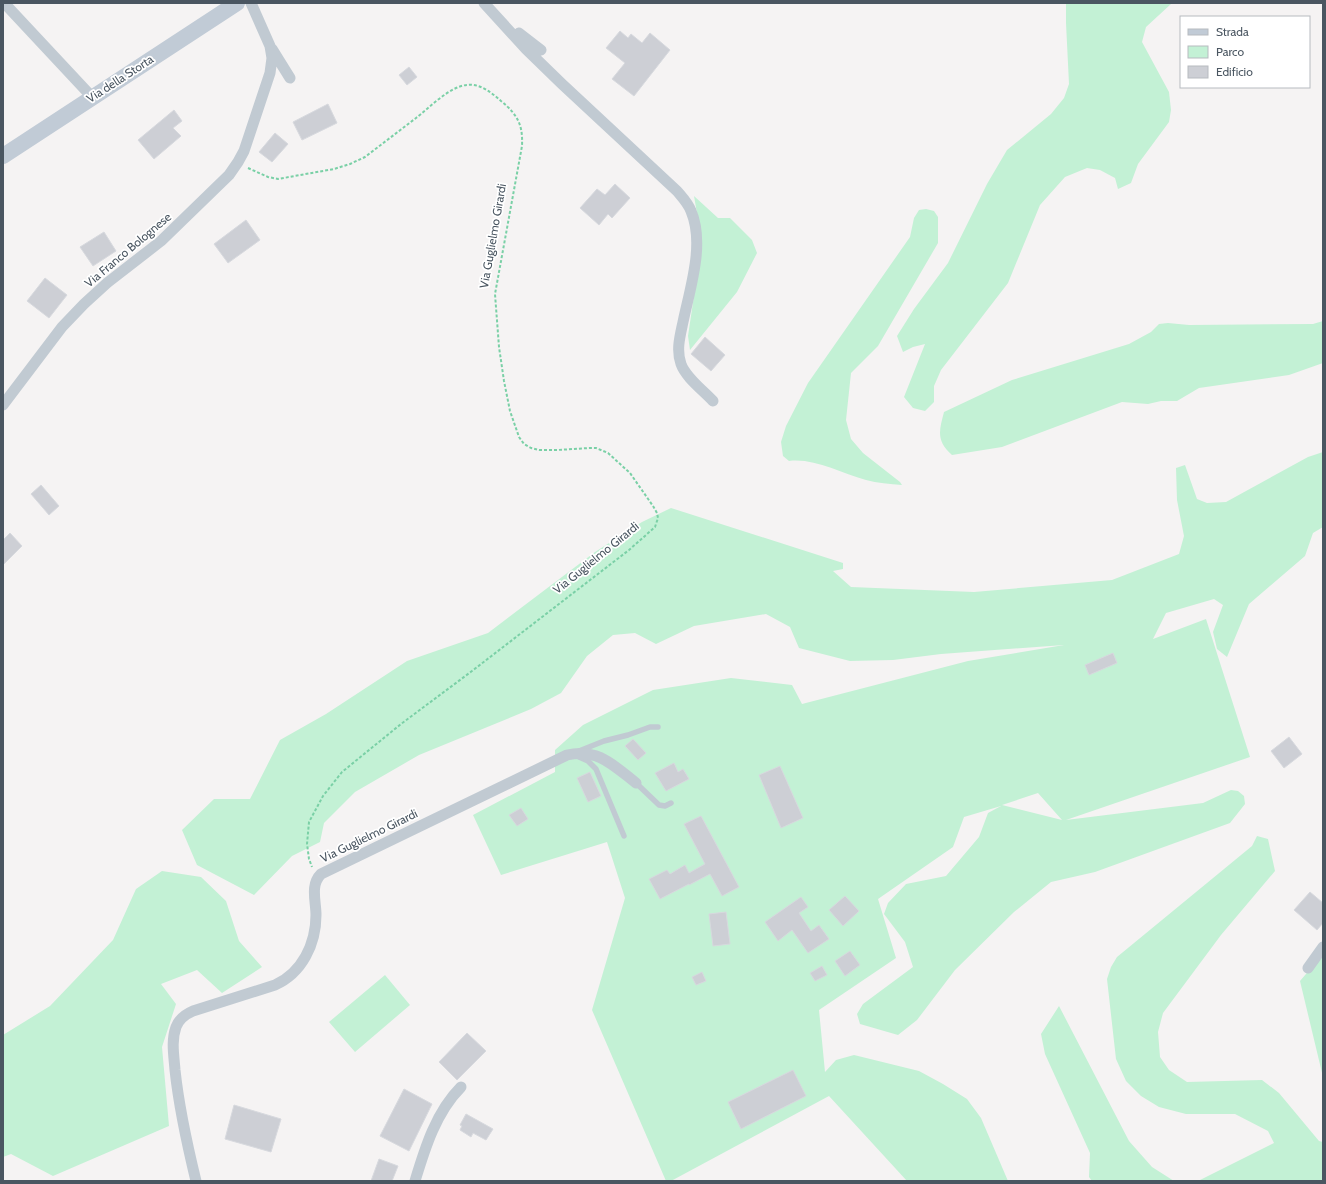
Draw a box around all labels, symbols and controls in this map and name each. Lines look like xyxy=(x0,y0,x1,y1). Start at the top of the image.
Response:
legend xyxy=(1180,16,1310,88)
text: Strada xyxy=(1216,24,1249,39)
text: Parco xyxy=(1216,44,1244,59)
street label: Via della Storta xyxy=(83,51,156,106)
text: Edificio xyxy=(1216,64,1253,79)
street label: Via Guglielmo Girardi xyxy=(476,182,509,289)
street label: Via Franco Bolognese xyxy=(81,209,174,290)
street label: Via Guglielmo Girardi xyxy=(550,518,642,597)
street label: Via Guglielmo Girardi xyxy=(318,806,420,866)

